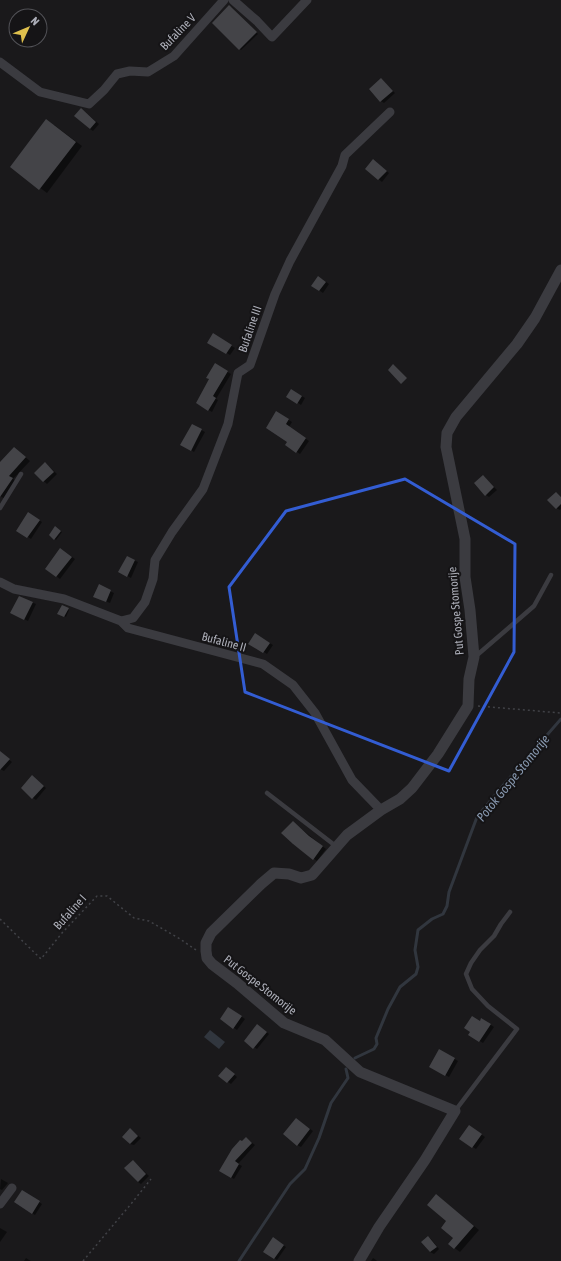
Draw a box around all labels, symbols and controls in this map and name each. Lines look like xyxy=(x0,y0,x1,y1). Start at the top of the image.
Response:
north arrow xyxy=(8,8,48,48)
street label: Bufaline V xyxy=(157,11,199,53)
text: N xyxy=(29,15,42,28)
street label: Bufaline III xyxy=(235,304,265,354)
street label: Put Gospe Stomorije xyxy=(445,566,467,656)
street label: Bufaline II xyxy=(200,629,248,655)
water label: Potok Gospe Stomorije xyxy=(473,731,553,824)
street label: Bufaline I xyxy=(51,892,89,932)
street label: Put Gospe Stomorije xyxy=(221,952,299,1018)

